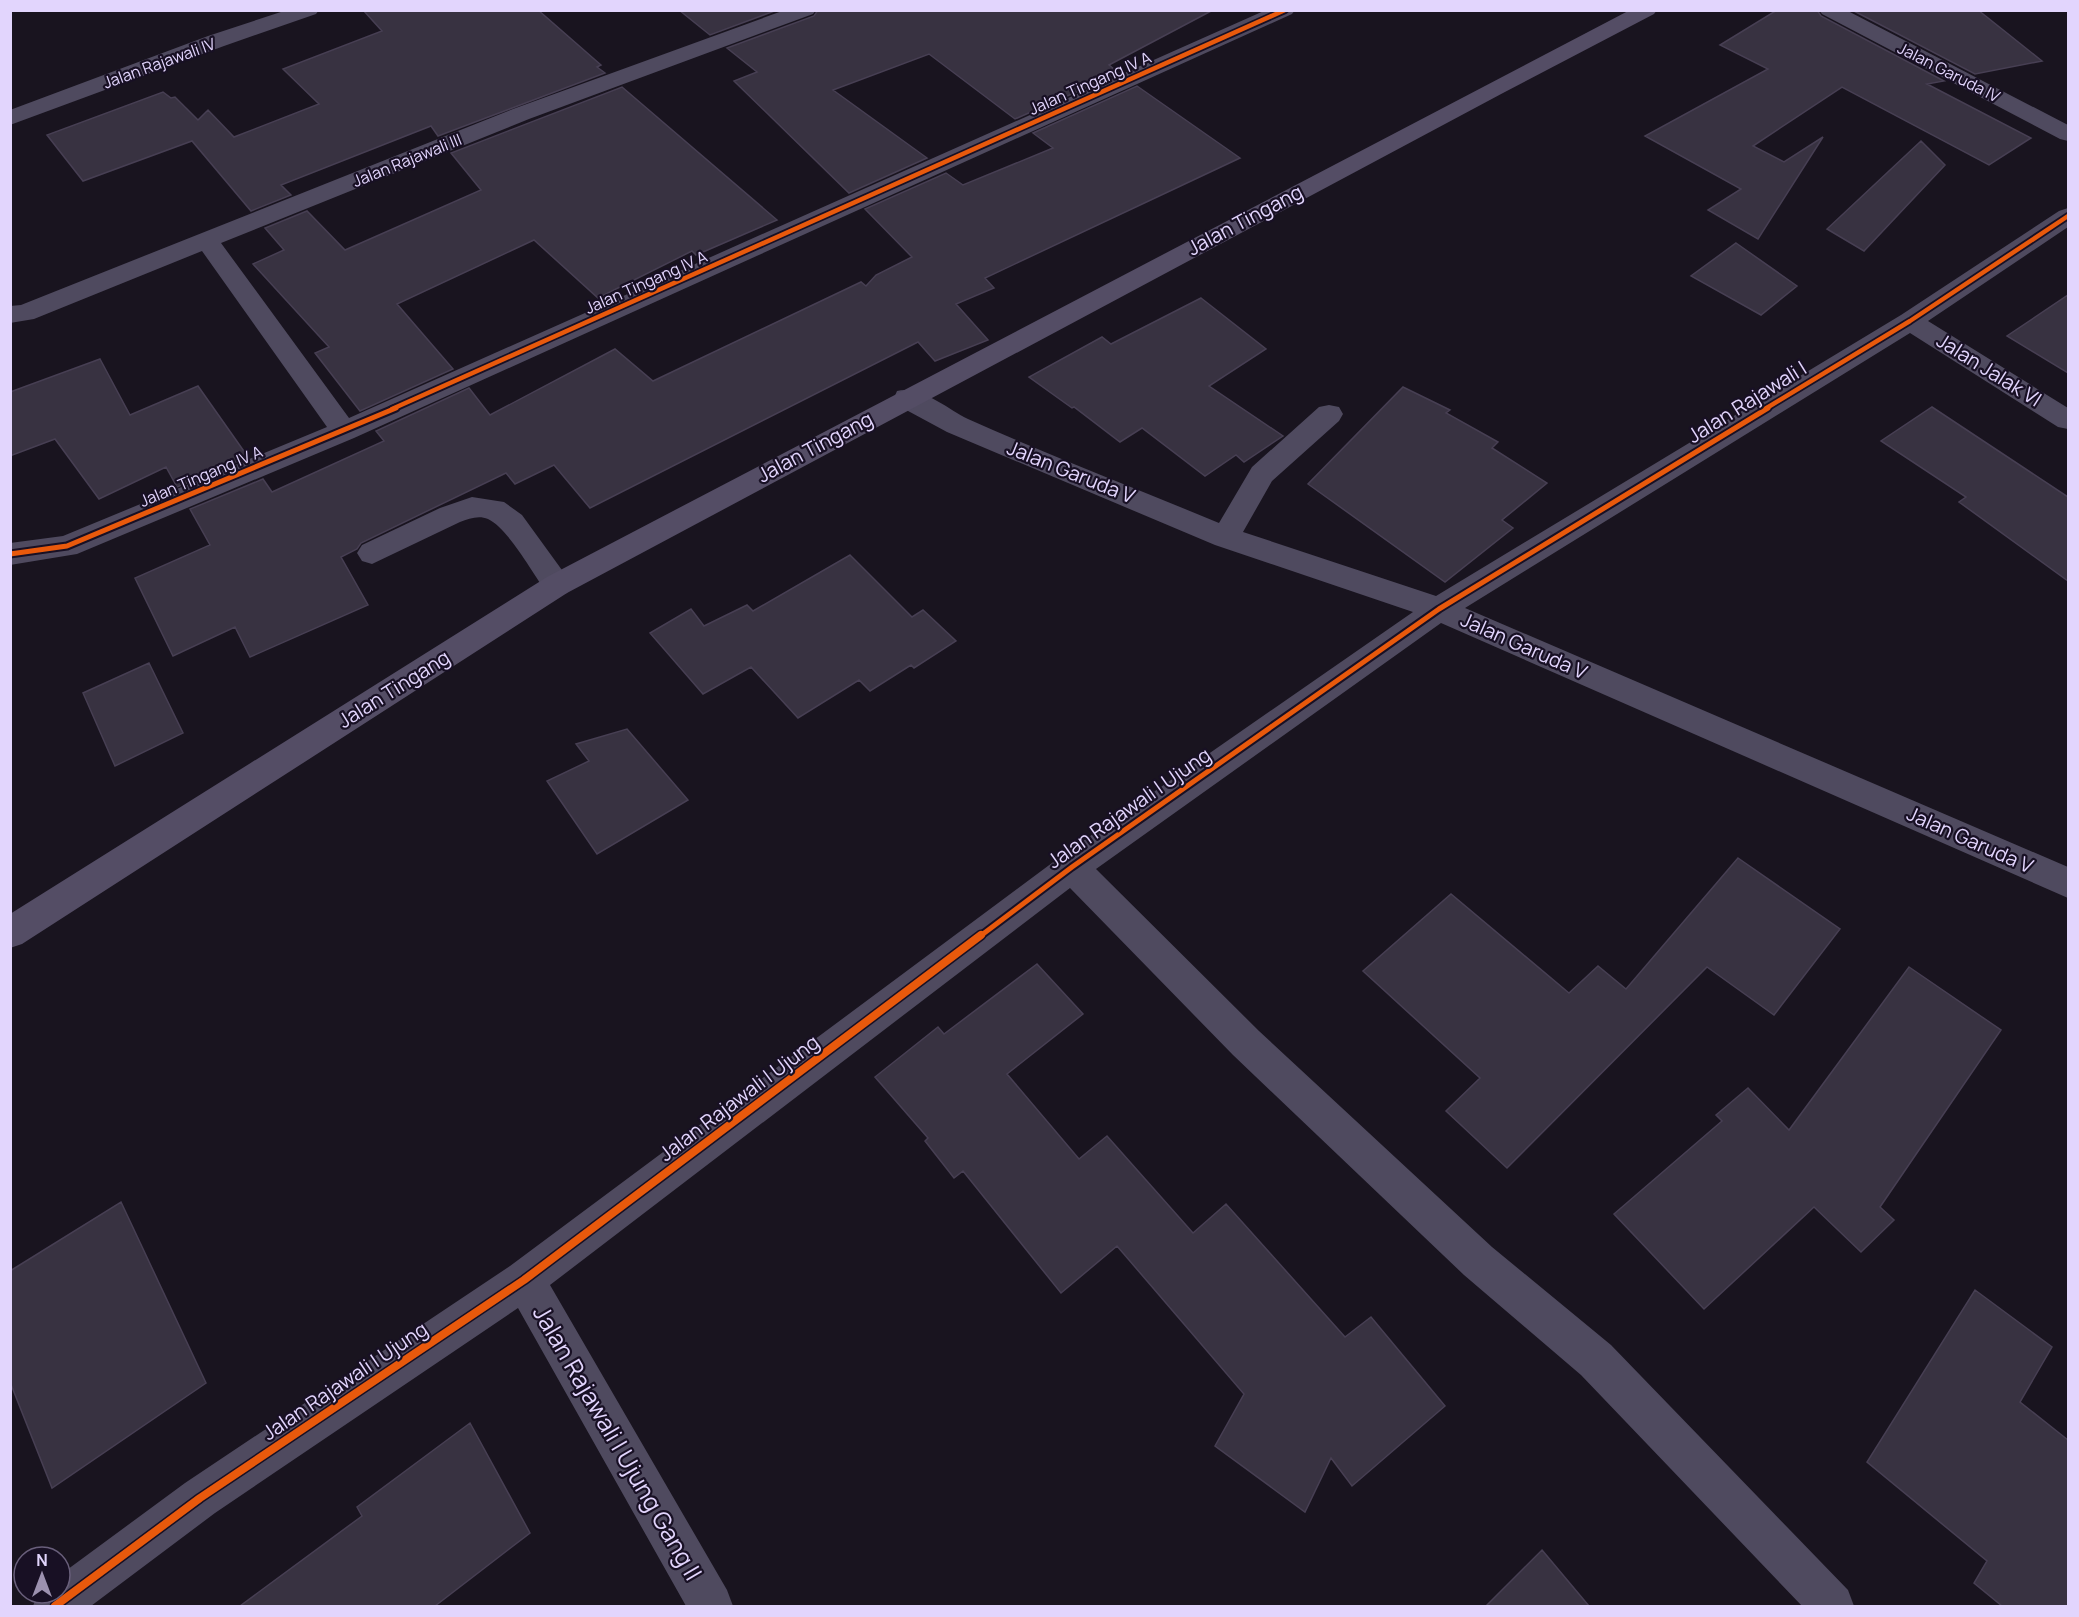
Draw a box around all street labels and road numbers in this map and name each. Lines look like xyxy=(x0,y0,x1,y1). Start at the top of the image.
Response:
street label: Jalan Rajawali IV xyxy=(100,32,218,94)
street label: Jalan Garuda IV xyxy=(1894,37,2004,107)
street label: Jalan Tingang IV A xyxy=(1025,46,1155,120)
street label: Jalan Rajawali III xyxy=(349,128,465,192)
street label: Jalan Tingang xyxy=(1182,178,1307,261)
street label: Jalan Tingang IV A xyxy=(581,245,711,319)
street label: Jalan Jalak VI xyxy=(1932,327,2047,413)
street label: Jalan Rajawali I xyxy=(1682,354,1811,449)
street label: Jalan Tingang xyxy=(752,405,877,488)
street label: Jalan Garuda V xyxy=(1003,434,1139,509)
street label: Jalan Tingang IV A xyxy=(136,440,266,512)
street label: Jalan Garuda V xyxy=(1457,606,1592,685)
street label: Jalan Tingang xyxy=(333,643,455,734)
street label: Jalan Rajawali I Ujung xyxy=(1042,741,1216,874)
street label: Jalan Garuda V xyxy=(1903,800,2038,879)
street label: Jalan Rajawali I Ujung xyxy=(653,1028,824,1167)
street label: Jalan Rajawali I Ujung Gang II xyxy=(526,1299,711,1586)
street label: Jalan Rajawali I Ujung xyxy=(257,1315,433,1446)

